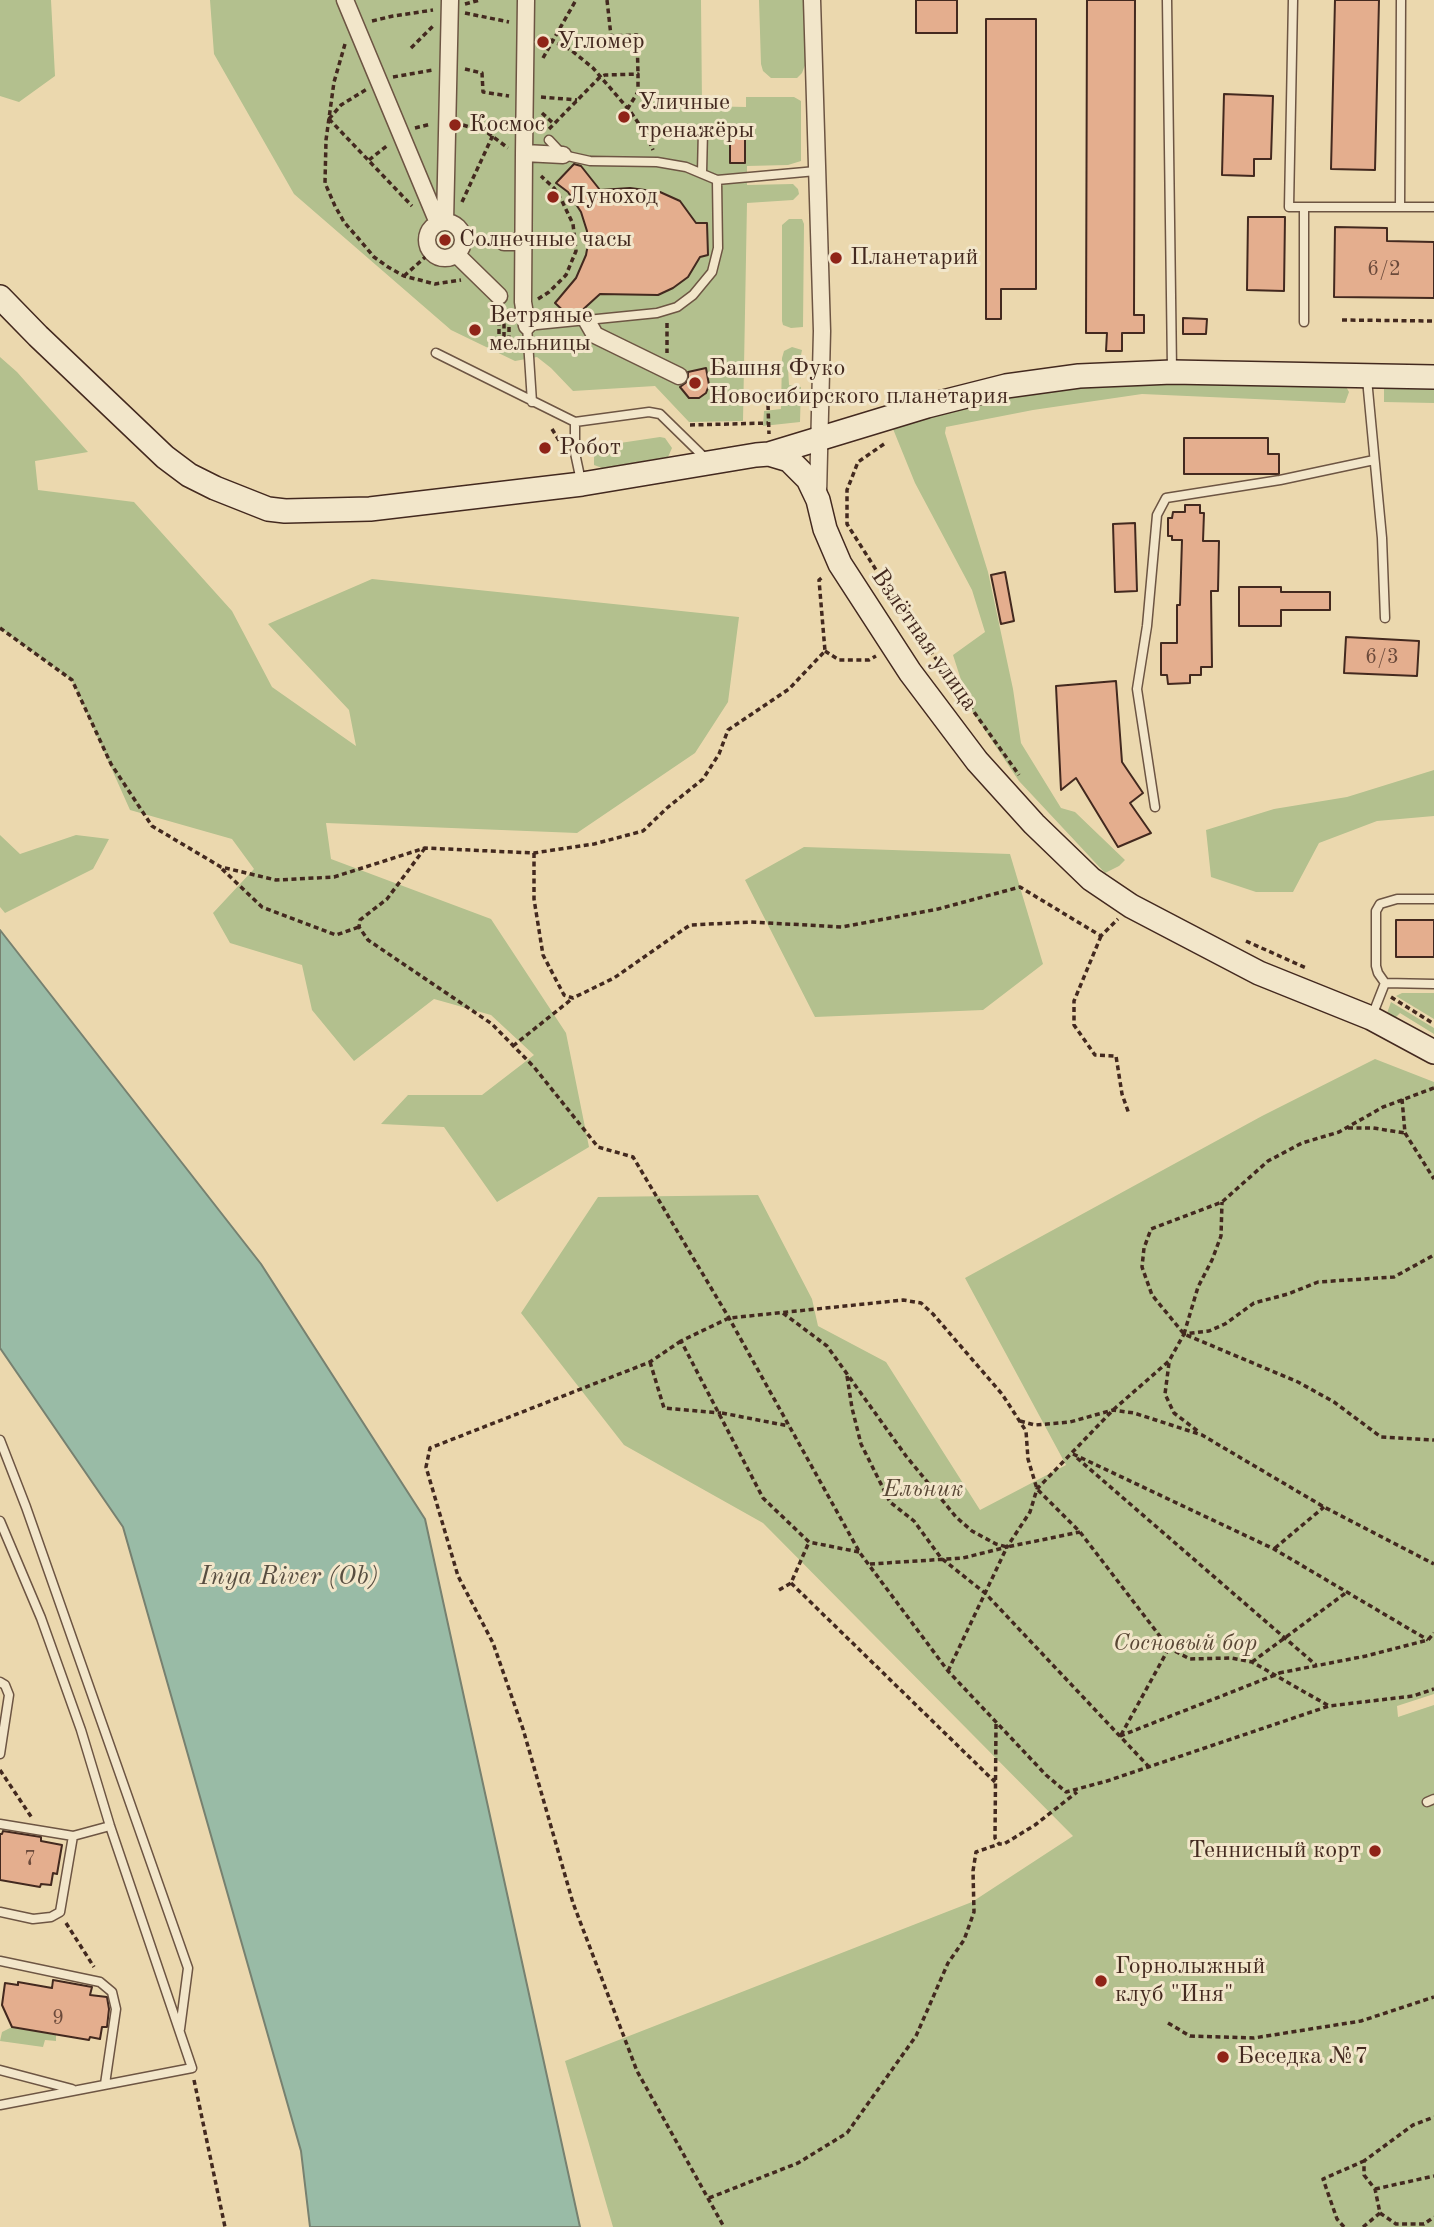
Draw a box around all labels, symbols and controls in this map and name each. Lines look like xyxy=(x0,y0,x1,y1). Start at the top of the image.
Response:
place label: Угломер xyxy=(557,28,645,56)
marker: Угломер xyxy=(535,34,551,50)
place label: Уличные тренажёры xyxy=(638,89,754,145)
marker: Уличные тренажёры xyxy=(616,109,632,125)
place label: Космос xyxy=(469,111,545,139)
marker: Космос xyxy=(447,117,463,133)
place label: Луноход xyxy=(567,183,658,211)
marker: Луноход xyxy=(545,189,561,205)
place label: Солнечные часы xyxy=(459,226,632,254)
marker: Солнечные часы xyxy=(437,232,453,248)
place label: Планетарий xyxy=(850,244,978,272)
marker: Планетарий xyxy=(828,250,844,266)
house number: 6/2 xyxy=(1367,256,1401,282)
place label: Ветряные мельницы xyxy=(489,302,593,358)
marker: Ветряные мельницы xyxy=(467,322,483,338)
place label: Башня Фуко Новосибирского планетария xyxy=(709,355,1008,411)
marker: Башня Фуко Новосибирского планетария xyxy=(687,375,703,391)
place label: Робот xyxy=(559,434,621,462)
marker: Робот xyxy=(537,440,553,456)
street label: Взлётная улица xyxy=(864,563,984,717)
house number: 6/3 xyxy=(1365,644,1399,670)
park label: Ельник xyxy=(883,1476,963,1504)
water label: Inya River (Ob) xyxy=(200,1561,378,1593)
park label: Сосновый бор xyxy=(1113,1630,1257,1658)
place label: Теннисный корт xyxy=(1188,1837,1361,1865)
marker: Теннисный корт xyxy=(1367,1843,1383,1859)
house number: 7 xyxy=(24,1846,36,1872)
place label: Горнолыжный клуб "Иня" xyxy=(1115,1953,1265,2009)
marker: Горнолыжный клуб "Иня" xyxy=(1093,1973,1109,1989)
house number: 9 xyxy=(52,2005,64,2031)
place label: Беседка №7 xyxy=(1237,2043,1368,2071)
marker: Беседка №7 xyxy=(1215,2049,1231,2065)

